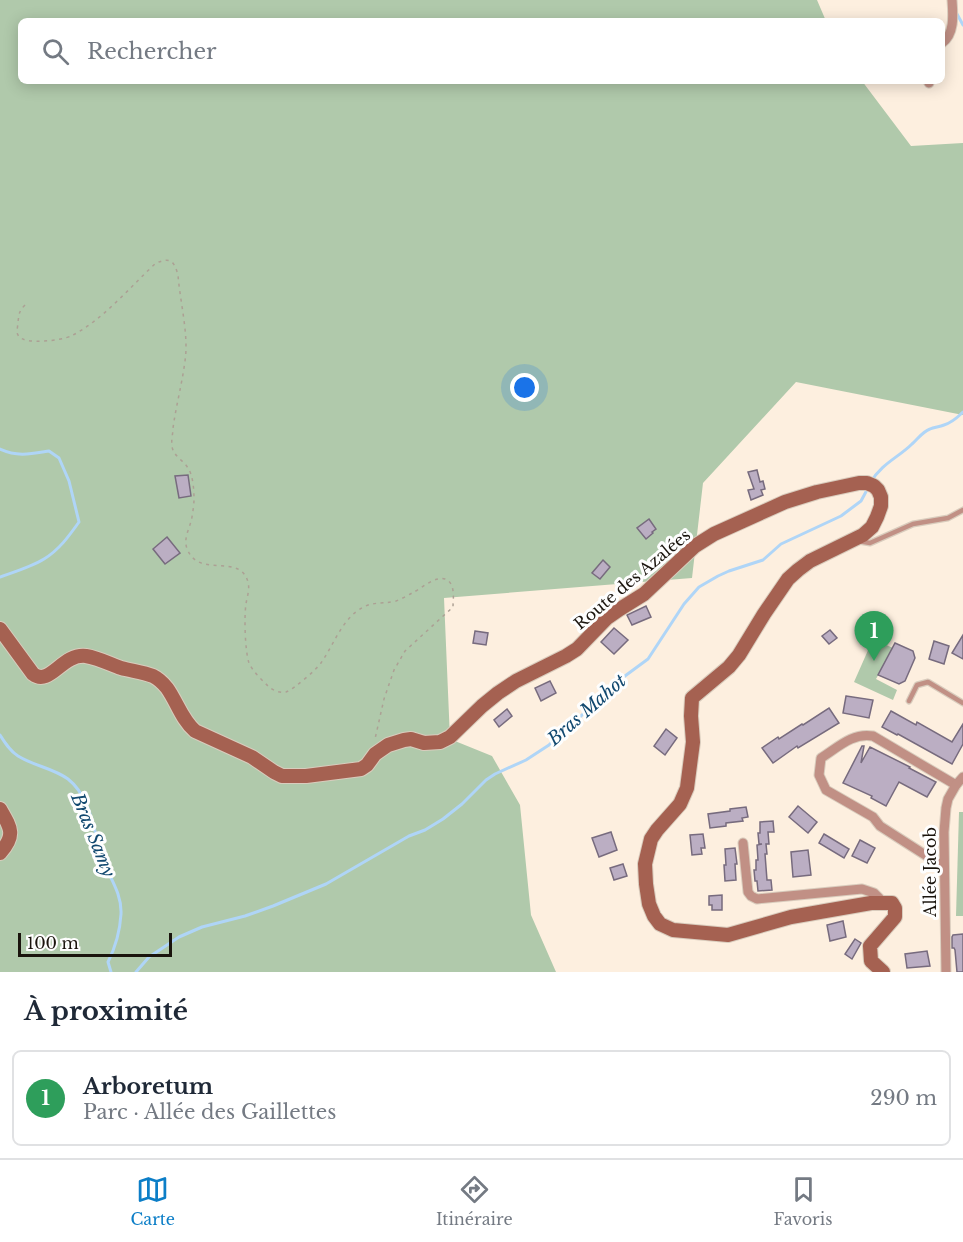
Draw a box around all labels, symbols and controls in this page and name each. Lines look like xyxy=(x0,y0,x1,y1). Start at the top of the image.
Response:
search box xyxy=(18,18,945,84)
icon: search xyxy=(39,35,72,68)
text: Rechercher xyxy=(87,38,217,65)
your location xyxy=(510,373,539,402)
street label: Route des Azalées xyxy=(570,525,694,633)
pin: 1 xyxy=(854,612,894,661)
water label: Bras Mahot xyxy=(542,670,631,751)
water label: Bras Samy xyxy=(66,789,120,881)
street label: Allée Jacob xyxy=(920,827,940,918)
scale bar xyxy=(18,930,172,958)
text: 100 m xyxy=(27,933,79,953)
text: À proximité xyxy=(24,995,188,1027)
text: Arboretum xyxy=(83,1073,213,1100)
text: 1 xyxy=(41,1086,50,1110)
text: 290 m xyxy=(870,1086,937,1110)
text: Parc · Allée des Gaillettes xyxy=(83,1100,336,1124)
tab: Carte xyxy=(130,1173,175,1229)
tab: Itinéraire xyxy=(436,1173,513,1229)
tab: Favoris xyxy=(774,1173,832,1229)

